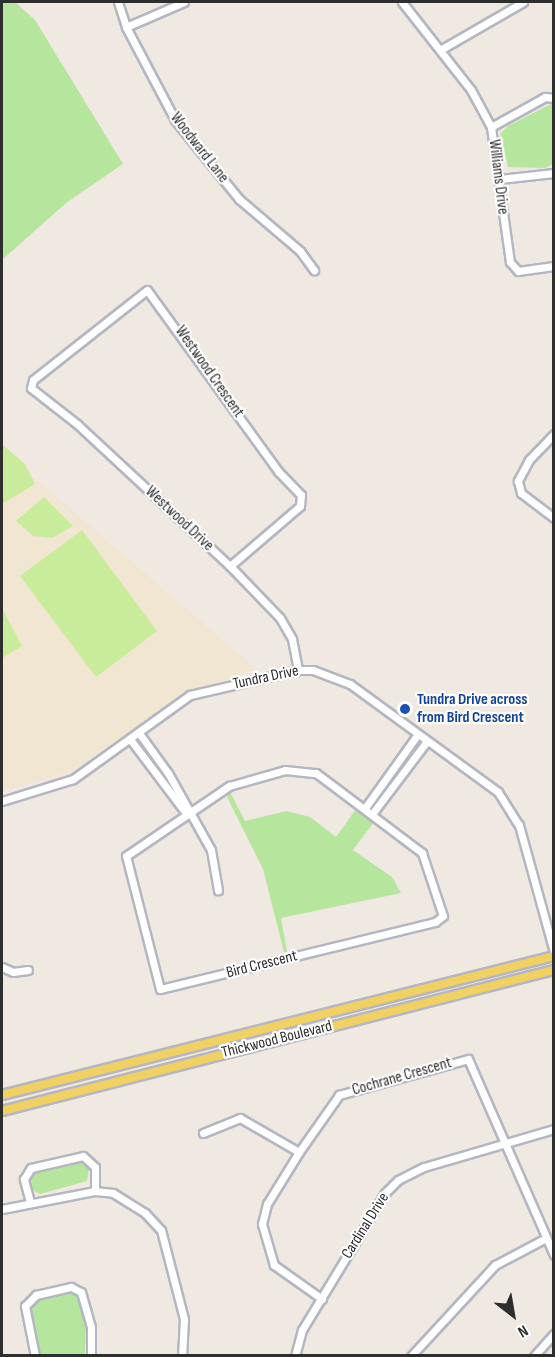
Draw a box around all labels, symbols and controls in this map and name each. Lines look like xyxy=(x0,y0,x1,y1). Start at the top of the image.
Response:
street label: Woodward Lane xyxy=(166,109,232,187)
street label: Williams Drive xyxy=(484,138,512,216)
street label: Westwood Crescent xyxy=(170,322,248,422)
street label: Westwood Drive xyxy=(141,482,217,556)
street label: Tundra Drive xyxy=(231,662,301,694)
place label: Tundra Drive across from Bird Crescent xyxy=(417,690,527,728)
marker: Tundra Drive across from Bird Crescent xyxy=(398,702,412,716)
street label: Bird Crescent xyxy=(225,947,299,983)
street label: Thickwood Boulevard xyxy=(220,1017,334,1063)
street label: Cochrane Crescent xyxy=(350,1054,454,1100)
street label: Cardinal Drive xyxy=(338,1189,394,1263)
north arrow xyxy=(483,1285,543,1345)
text: N xyxy=(514,1321,531,1341)

